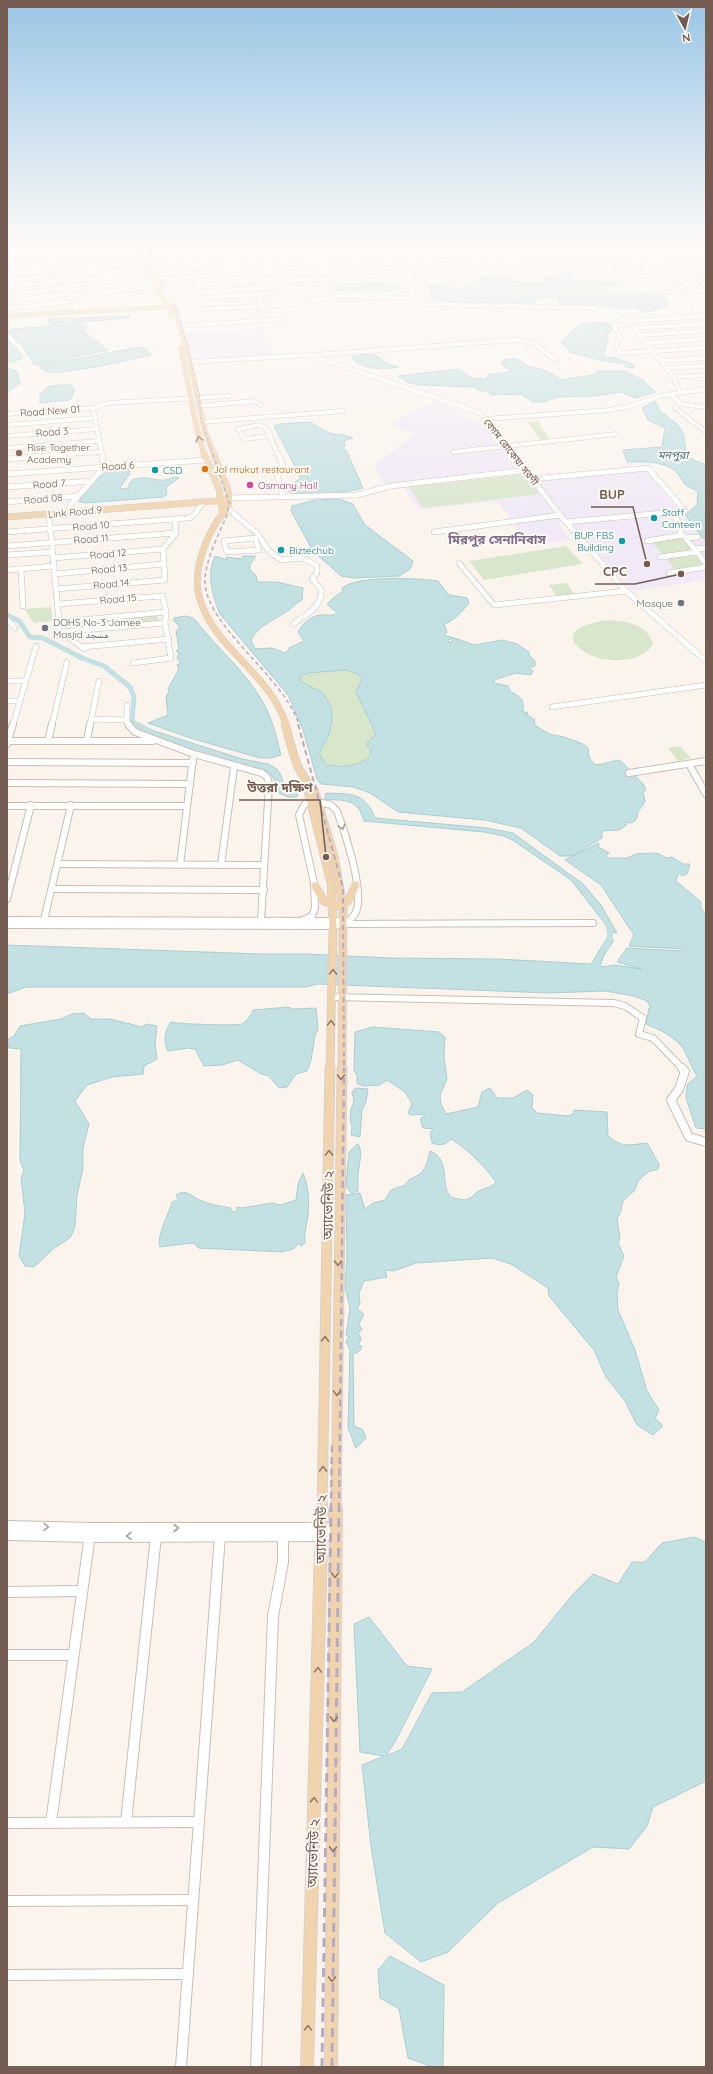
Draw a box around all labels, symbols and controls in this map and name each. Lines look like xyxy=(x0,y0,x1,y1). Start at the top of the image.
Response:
north arrow xyxy=(665,8,705,48)
text: N xyxy=(681,30,691,45)
street label: Road New 01 xyxy=(19,402,81,420)
street label: বেগম রোকেয়া সরণী xyxy=(481,416,541,488)
street label: Road 3 xyxy=(35,424,69,440)
one-way arrow xyxy=(195,435,204,442)
place label: Rise Together Academy xyxy=(27,441,90,466)
marker: Rise Together Academy xyxy=(14,448,24,458)
water label: মনপুরা xyxy=(658,448,690,462)
street label: Road 6 xyxy=(101,458,135,474)
place label: Jol mukut restaurant xyxy=(213,463,310,476)
place label: CSD xyxy=(163,464,182,477)
marker: Jol mukut restaurant xyxy=(200,464,210,474)
marker: CSD xyxy=(150,465,160,475)
street label: Road 7 xyxy=(32,476,66,492)
place label: Osmany Hall xyxy=(258,479,318,492)
marker: Osmany Hall xyxy=(245,480,255,490)
callout: BUP xyxy=(591,482,633,507)
text: BUP xyxy=(599,486,625,502)
street label: Road 08 xyxy=(23,491,63,507)
street label: Link Road 9 xyxy=(47,503,103,521)
place label: Staff Canteen xyxy=(662,506,701,531)
marker: Staff Canteen xyxy=(649,513,659,523)
street label: Road 10 xyxy=(72,518,110,534)
place label: BUP FBS Building xyxy=(574,529,614,554)
street label: Road 11 xyxy=(73,531,109,547)
district label: মিরপুর সেনানিবাস xyxy=(447,531,546,548)
marker: BUP FBS Building xyxy=(617,536,627,546)
place label: Biztechub xyxy=(289,544,334,557)
marker: Biztechub xyxy=(276,545,286,555)
street label: Road 12 xyxy=(89,546,127,562)
callout: CPC xyxy=(595,559,635,584)
street label: Road 13 xyxy=(90,561,128,577)
text: CPC xyxy=(603,563,627,579)
street label: Road 14 xyxy=(92,576,130,592)
street label: Road 15 xyxy=(99,591,137,607)
place label: Mosque xyxy=(637,597,673,610)
marker: Mosque xyxy=(676,598,686,608)
place label: DOHS No-3 Jamee Masjid مسجد xyxy=(53,616,141,641)
marker: DOHS No-3 Jamee Masjid مسجد xyxy=(40,623,50,633)
callout: উত্তরা দক্ষিণ xyxy=(239,775,320,800)
text: উত্তরা দক্ষিণ xyxy=(246,779,313,795)
one-way arrow xyxy=(337,823,346,830)
one-way arrow xyxy=(329,969,337,975)
one-way arrow xyxy=(327,1020,336,1026)
one-way arrow xyxy=(337,1074,345,1080)
one-way arrow xyxy=(325,1150,333,1156)
street label: অ্যাভেনিউ ২ xyxy=(318,1170,338,1241)
one-way arrow xyxy=(334,1260,342,1266)
one-way arrow xyxy=(321,1336,329,1342)
one-way arrow xyxy=(333,1390,341,1396)
one-way arrow xyxy=(318,1466,327,1472)
street label: অ্যাভেনিউ ২ xyxy=(311,1494,331,1565)
one-way arrow xyxy=(43,1522,49,1531)
one-way arrow xyxy=(173,1524,179,1532)
one-way arrow xyxy=(126,1532,132,1541)
one-way arrow xyxy=(331,1572,340,1578)
one-way arrow xyxy=(313,1667,322,1673)
one-way arrow xyxy=(330,1716,338,1722)
one-way arrow xyxy=(310,1797,318,1803)
street label: অ্যাভেনিউ ২ xyxy=(303,1817,323,1889)
one-way arrow xyxy=(329,1846,337,1852)
one-way arrow xyxy=(327,1976,336,1982)
one-way arrow xyxy=(304,2025,312,2031)

